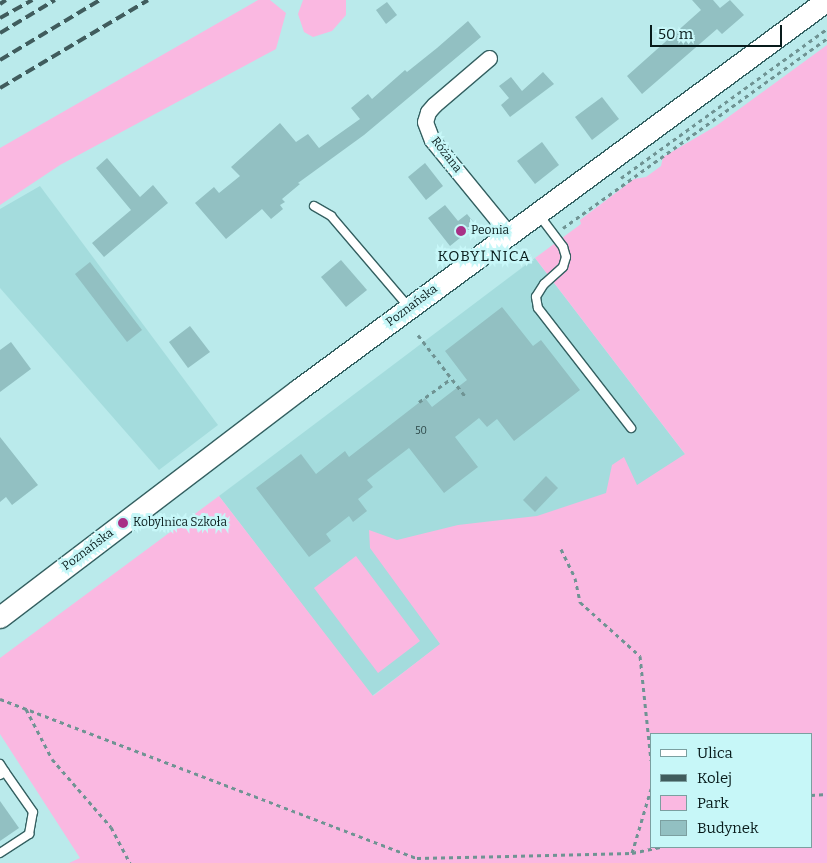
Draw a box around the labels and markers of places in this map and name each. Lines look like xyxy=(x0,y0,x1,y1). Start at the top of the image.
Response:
place label: Peonia xyxy=(471,224,509,238)
marker: Peonia xyxy=(455,225,467,237)
place label: Kobylnica Szkoła xyxy=(133,516,227,530)
marker: Kobylnica Szkoła xyxy=(117,517,129,529)

